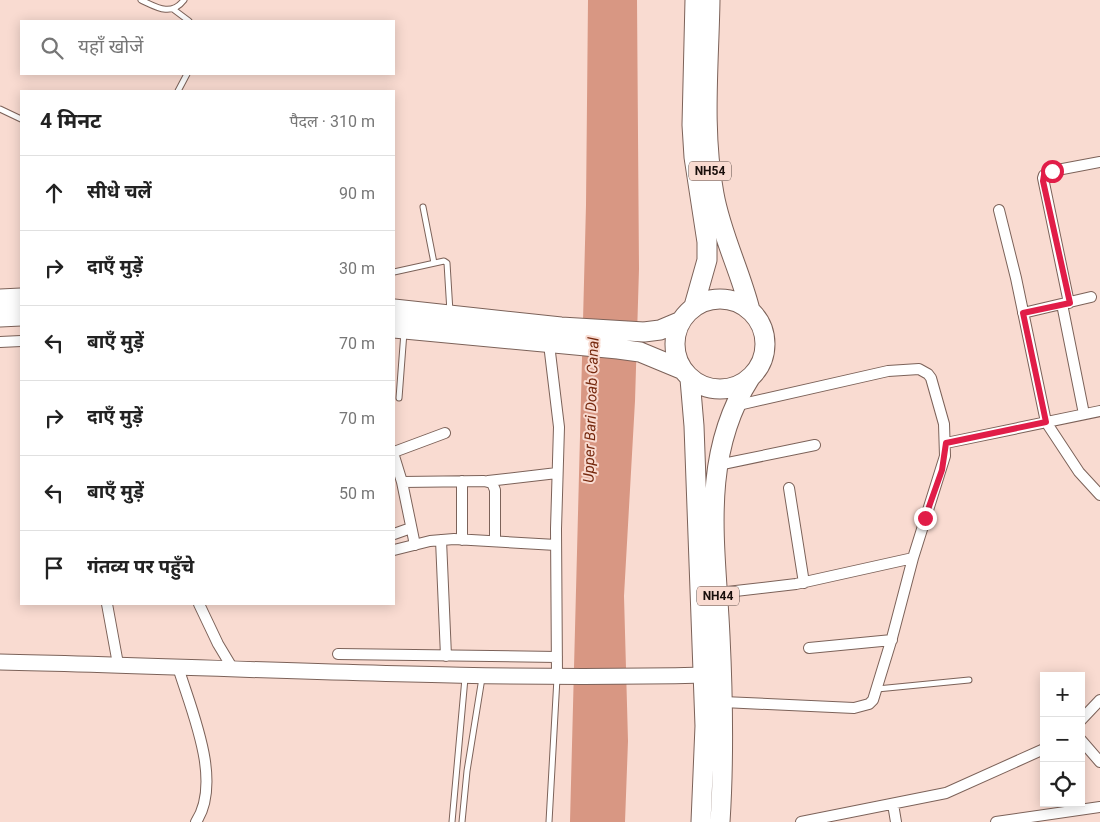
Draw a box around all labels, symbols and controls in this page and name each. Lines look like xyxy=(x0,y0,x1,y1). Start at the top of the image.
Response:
search box xyxy=(20,20,395,75)
icon: search xyxy=(38,34,66,62)
text: यहाँ खोजें xyxy=(78,35,143,58)
text: 4 मिनट xyxy=(40,109,101,133)
text: पैदल · 310 m xyxy=(289,112,375,131)
route start xyxy=(1041,160,1064,183)
road number: NH54 xyxy=(689,162,731,180)
icon: ahead xyxy=(40,179,68,207)
text: सीधे चलें xyxy=(87,180,152,203)
text: 90 m xyxy=(339,184,375,203)
icon: right xyxy=(40,254,68,282)
text: दाएँ मुड़ें xyxy=(87,255,143,278)
text: 30 m xyxy=(339,259,375,278)
icon: left xyxy=(40,329,68,357)
text: बाएँ मुड़ें xyxy=(87,330,144,353)
text: 70 m xyxy=(339,334,375,353)
water label: Upper Bari Doab Canal xyxy=(579,336,603,483)
icon: right xyxy=(40,404,68,432)
text: दाएँ मुड़ें xyxy=(87,405,143,428)
text: 70 m xyxy=(339,409,375,428)
icon: left xyxy=(40,479,68,507)
text: बाएँ मुड़ें xyxy=(87,480,144,503)
text: 50 m xyxy=(339,484,375,503)
route end xyxy=(914,507,937,530)
icon: arrive xyxy=(40,554,68,582)
text: गंतव्य पर पहुँचे xyxy=(87,555,194,578)
road number: NH44 xyxy=(697,586,739,606)
map controls xyxy=(1040,672,1085,807)
button: + xyxy=(1040,672,1085,717)
button: − xyxy=(1040,717,1085,762)
button: locate xyxy=(1040,762,1085,807)

